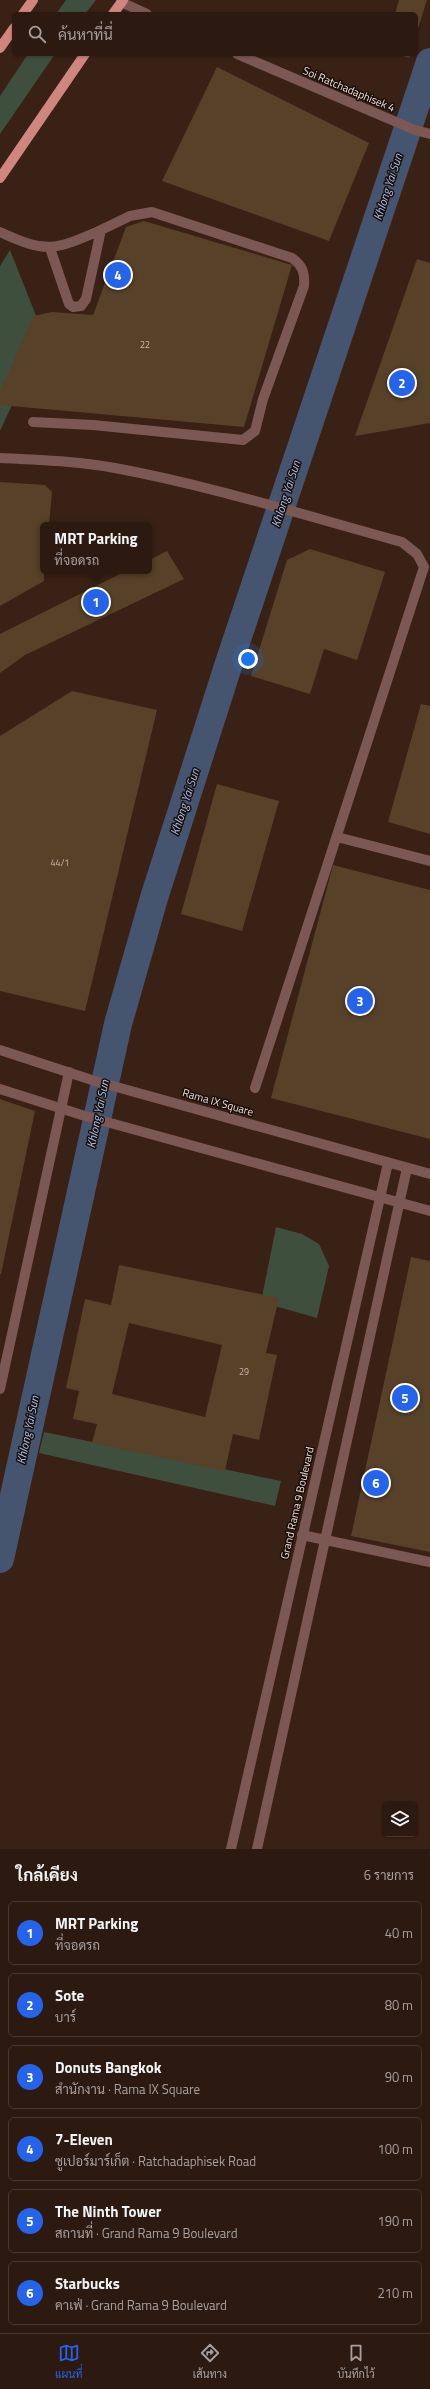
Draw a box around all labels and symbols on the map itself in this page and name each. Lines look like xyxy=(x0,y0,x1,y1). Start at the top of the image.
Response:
street label: Soi Ratchadaphisek 4 xyxy=(300,62,398,116)
water label: Khlong Yai Sun xyxy=(368,150,408,223)
pin: 4 xyxy=(105,260,131,290)
house number: 22 xyxy=(140,338,150,351)
pin: 2 xyxy=(389,368,415,398)
water label: Khlong Yai Sun xyxy=(266,457,306,530)
pin: 1 xyxy=(83,587,109,617)
your location xyxy=(238,649,258,669)
water label: Khlong Yai Sun xyxy=(165,765,205,838)
house number: 44/1 xyxy=(51,856,69,869)
pin: 3 xyxy=(347,986,373,1016)
water label: Khlong Yai Sun xyxy=(81,1077,114,1150)
street label: Rama IX Square xyxy=(181,1084,256,1120)
house number: 29 xyxy=(239,1365,249,1378)
pin: 5 xyxy=(392,1383,418,1413)
water label: Khlong Yai Sun xyxy=(11,1393,44,1466)
street label: Grand Rama 9 Boulevard xyxy=(276,1445,318,1561)
pin: 6 xyxy=(363,1468,389,1498)

